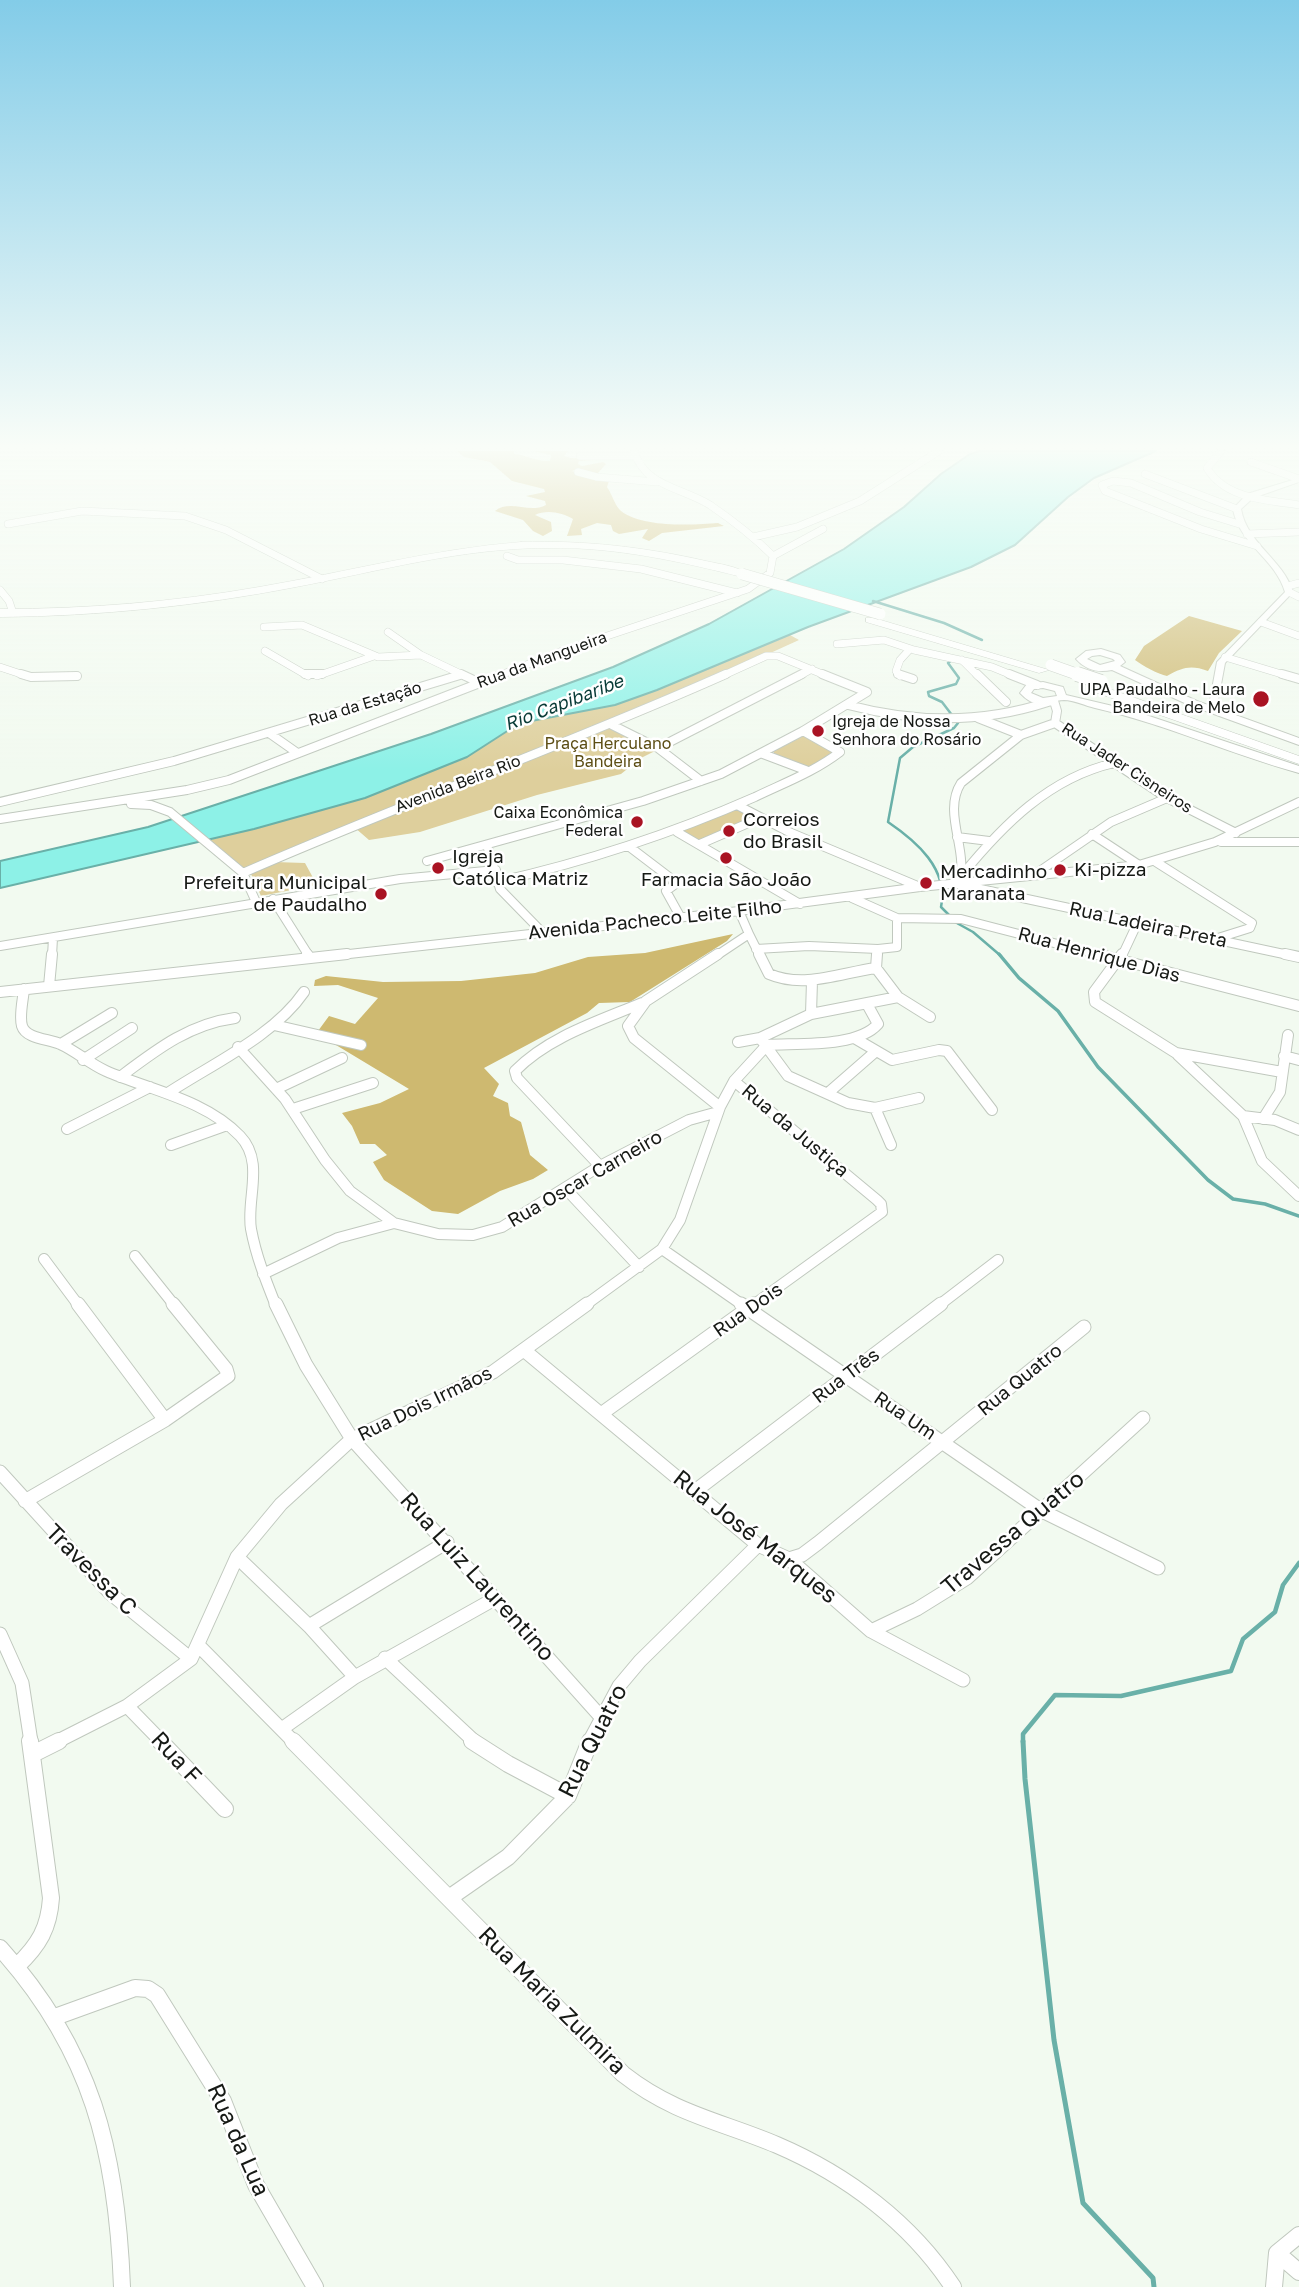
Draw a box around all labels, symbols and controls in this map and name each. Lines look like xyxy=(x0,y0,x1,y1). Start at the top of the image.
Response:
street label: Rua da Mangueira xyxy=(474,628,610,692)
water label: Rio Capibaribe xyxy=(502,670,626,736)
street label: Rua da Estação xyxy=(306,678,424,730)
place label: UPA Paudalho - Laura Bandeira de Melo xyxy=(1080,680,1245,718)
marker: UPA Paudalho - Laura Bandeira de Melo xyxy=(1251,689,1271,709)
place label: Igreja de Nossa Senhora do Rosário xyxy=(832,712,981,750)
street label: Rua Jader Cisneiros xyxy=(1058,719,1196,817)
marker: Igreja de Nossa Senhora do Rosário xyxy=(810,723,826,739)
park label: Praça Herculano Bandeira xyxy=(545,734,671,772)
street label: Avenida Beira Rio xyxy=(393,751,523,817)
place label: Caixa Econômica Federal xyxy=(494,803,623,841)
place label: Correios do Brasil xyxy=(743,809,823,853)
marker: Caixa Econômica Federal xyxy=(629,814,645,830)
marker: Correios do Brasil xyxy=(721,823,737,839)
place label: Igreja Católica Matriz xyxy=(452,846,588,890)
marker: Farmacia São João xyxy=(718,850,734,866)
place label: Ki-pizza xyxy=(1074,859,1147,881)
marker: Igreja Católica Matriz xyxy=(430,860,446,876)
place label: Mercadinho Maranata xyxy=(940,861,1047,905)
marker: Ki-pizza xyxy=(1052,862,1068,878)
place label: Farmacia São João xyxy=(641,869,811,891)
place label: Prefeitura Municipal de Paudalho xyxy=(183,872,367,916)
marker: Mercadinho Maranata xyxy=(918,875,934,891)
marker: Prefeitura Municipal de Paudalho xyxy=(373,886,389,902)
street label: Avenida Pacheco Leite Filho xyxy=(527,895,783,945)
street label: Rua Ladeira Preta xyxy=(1067,897,1229,953)
street label: Rua Henrique Dias xyxy=(1015,922,1183,988)
street label: Rua da Justiça xyxy=(737,1080,853,1182)
street label: Rua Oscar Carneiro xyxy=(504,1126,666,1232)
street label: Rua Dois xyxy=(709,1278,787,1342)
street label: Rua Quatro xyxy=(973,1339,1067,1421)
street label: Rua Três xyxy=(808,1343,884,1409)
street label: Rua Dois Irmãos xyxy=(354,1362,496,1446)
street label: Rua Um xyxy=(870,1387,940,1445)
street label: Rua José Marques xyxy=(667,1464,843,1610)
street label: Travessa Quatro xyxy=(936,1465,1090,1601)
street label: Rua Luiz Laurentino xyxy=(394,1487,560,1667)
street label: Travessa C xyxy=(40,1519,142,1621)
street label: Rua Quatro xyxy=(553,1680,633,1802)
street label: Rua F xyxy=(145,1726,207,1790)
street label: Rua Maria Zulmira xyxy=(472,1921,632,2081)
street label: Rua da Lua xyxy=(201,2079,275,2201)

